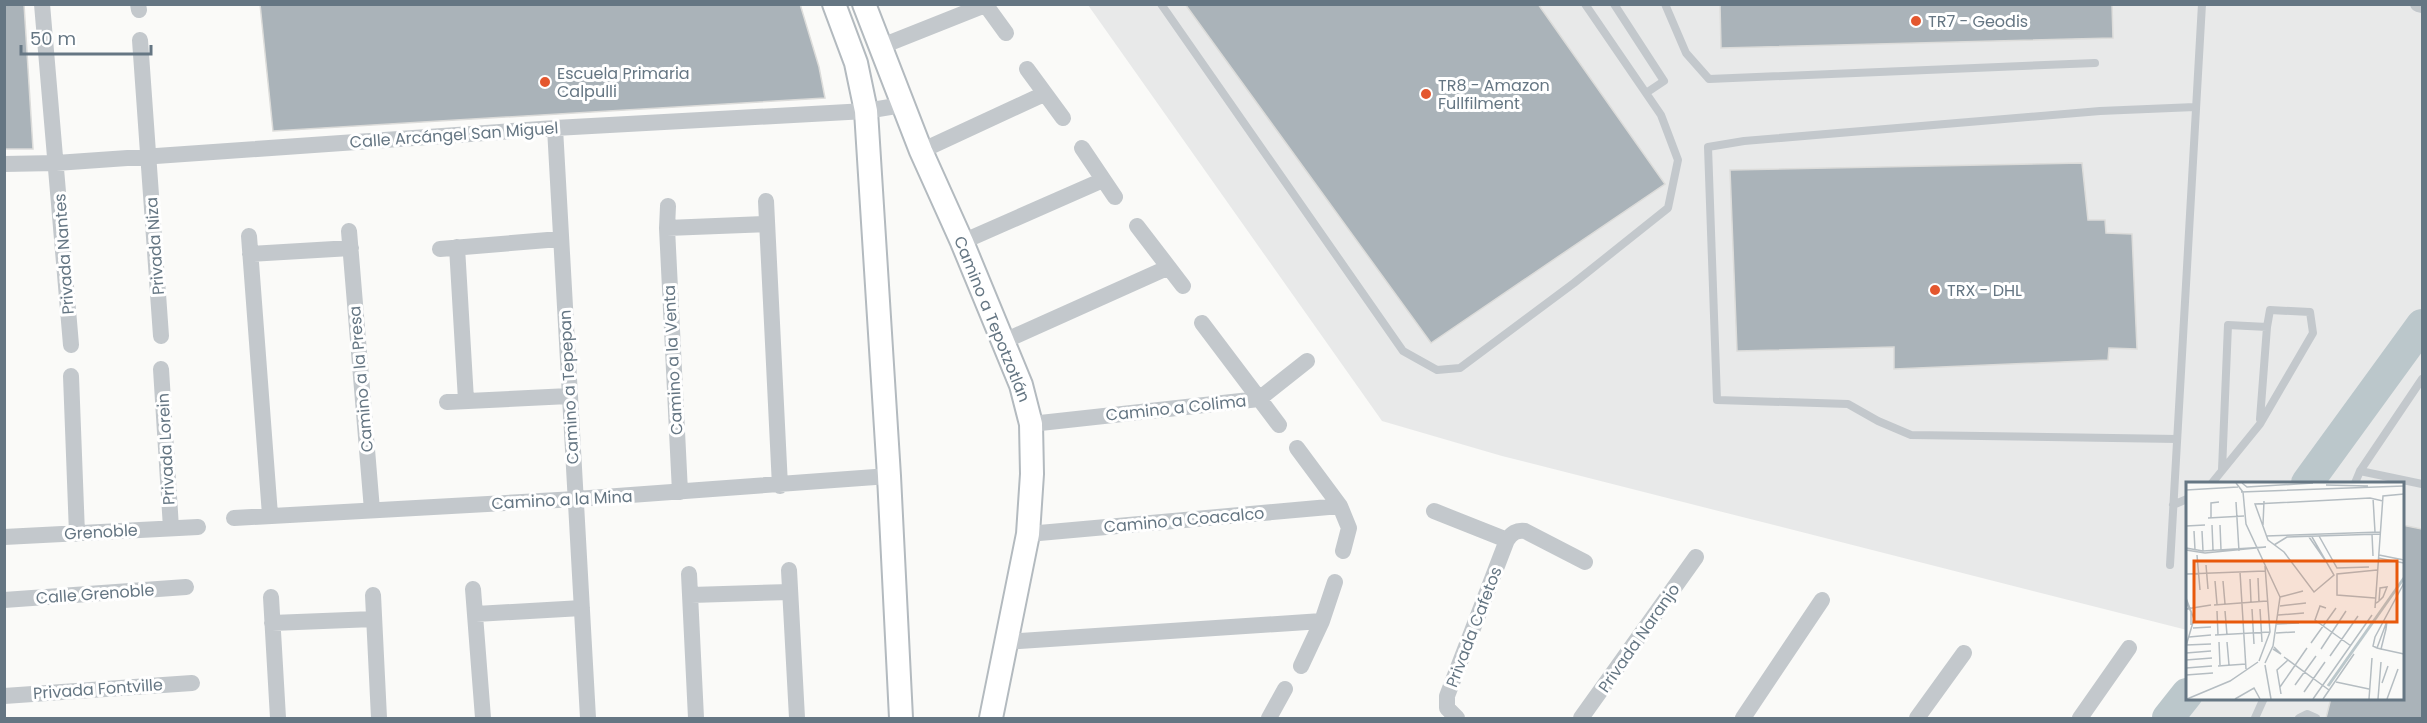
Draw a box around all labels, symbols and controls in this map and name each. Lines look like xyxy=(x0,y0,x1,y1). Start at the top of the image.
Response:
place label: TR7 - Geodis xyxy=(1928,10,2028,33)
marker: TR7 - Geodis xyxy=(1909,14,1923,28)
scale bar xyxy=(21,18,152,56)
text: 50 m xyxy=(30,26,76,51)
place label: Escuela Primaria Calpulli xyxy=(557,62,690,103)
place label: TR8 - Amazon Fullfilment xyxy=(1438,74,1550,115)
marker: Escuela Primaria Calpulli xyxy=(538,75,552,89)
marker: TR8 - Amazon Fullfilment xyxy=(1419,87,1433,101)
street label: Calle Arcángel San Miguel xyxy=(349,116,559,154)
street label: Privada Nantes xyxy=(48,193,80,315)
street label: Privada Niza xyxy=(140,196,170,296)
street label: Camino a Tepotzotlán xyxy=(948,233,1036,405)
place label: TRX - DHL xyxy=(1947,279,2022,302)
marker: TRX - DHL xyxy=(1928,283,1942,297)
street label: Camino a la Venta xyxy=(658,284,688,436)
street label: Camino a la Presa xyxy=(343,305,379,453)
street label: Camino a Tepepan xyxy=(553,309,585,465)
street label: Camino a Colima xyxy=(1105,389,1247,427)
street label: Privada Lorein xyxy=(152,392,180,506)
inset map xyxy=(2186,482,2403,699)
street label: Camino a la Mina xyxy=(491,485,633,515)
street label: Camino a Coacalco xyxy=(1103,502,1265,538)
street label: Grenoble xyxy=(64,519,138,545)
street label: Privada Cafetos xyxy=(1440,563,1508,691)
street label: Calle Grenoble xyxy=(35,578,155,610)
street label: Privada Naranjo xyxy=(1593,579,1685,697)
street label: Privada Fontville xyxy=(32,673,164,705)

